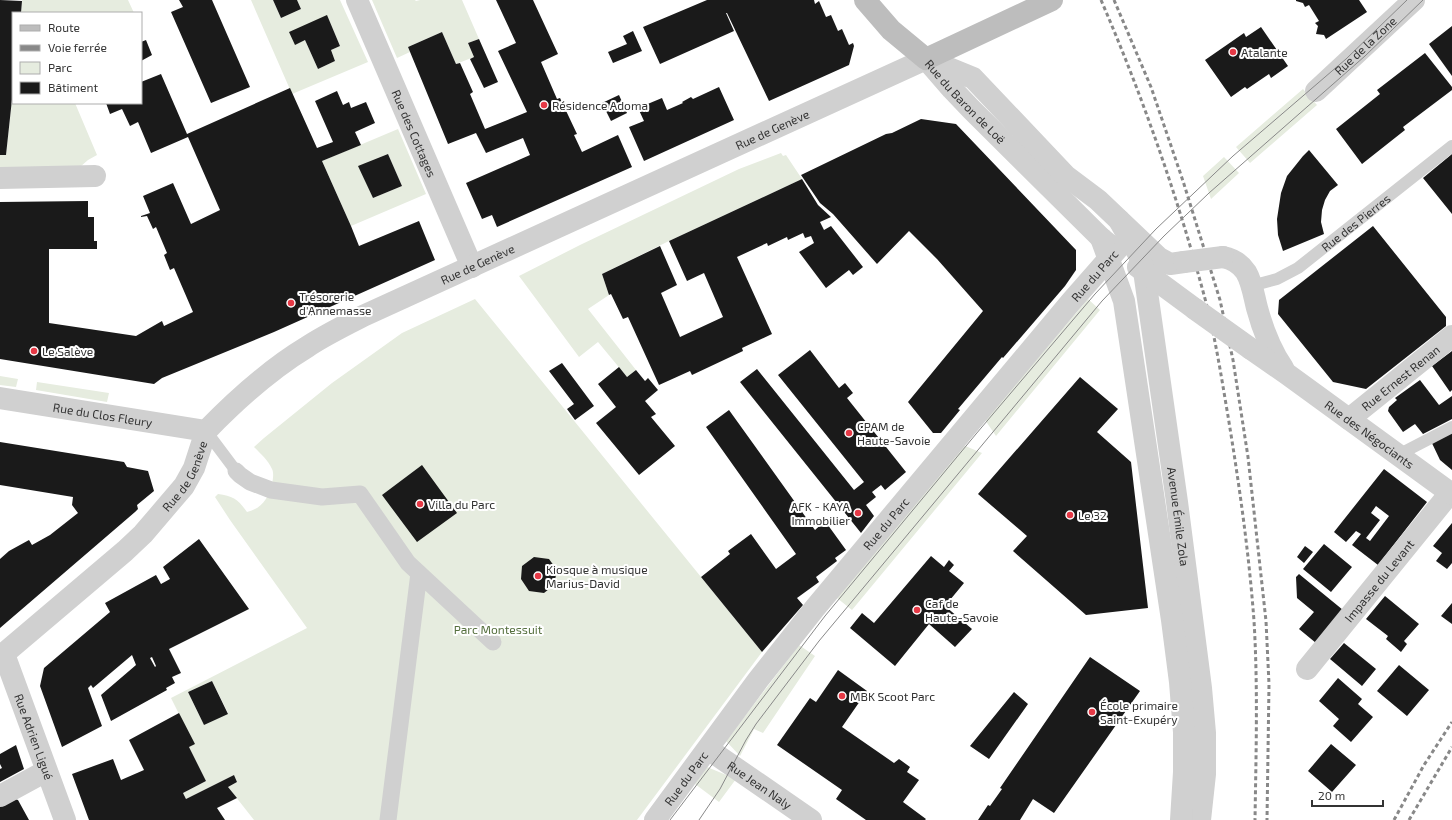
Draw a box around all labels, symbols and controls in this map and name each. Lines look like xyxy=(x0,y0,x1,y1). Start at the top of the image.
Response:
legend xyxy=(12,12,142,104)
street label: Rue de la Zone xyxy=(1331,13,1399,78)
text: Route xyxy=(48,20,80,34)
text: Voie ferrée xyxy=(48,40,107,54)
place label: Atalante xyxy=(1241,45,1288,59)
marker: Atalante xyxy=(1228,47,1238,57)
street label: Rue du Baron de Loë xyxy=(923,56,1009,146)
text: Parc xyxy=(48,60,72,74)
text: Bâtiment xyxy=(48,80,99,94)
street label: Rue des Cottages xyxy=(389,87,439,179)
place label: Résidence Adoma xyxy=(552,98,648,112)
marker: Résidence Adoma xyxy=(539,100,549,110)
street label: Rue de Genève xyxy=(733,106,811,152)
street label: Rue des Pierres xyxy=(1318,191,1393,254)
street label: Rue de Genève xyxy=(438,241,516,287)
street label: Rue du Parc xyxy=(1068,247,1121,304)
place label: Trésorerie d'Annemasse xyxy=(299,289,372,317)
marker: Trésorerie d'Annemasse xyxy=(286,298,296,308)
street label: Rue Ernest Renan xyxy=(1359,342,1442,413)
place label: Le Salève xyxy=(42,344,93,358)
marker: Le Salève xyxy=(29,346,39,356)
street label: Rue des Négociants xyxy=(1322,397,1417,471)
street label: Rue du Clos Fleury xyxy=(52,400,154,429)
place label: CPAM de Haute-Savoie xyxy=(857,419,931,447)
marker: CPAM de Haute-Savoie xyxy=(844,428,854,438)
street label: Rue de Genève xyxy=(159,439,209,514)
street label: Avenue Émile Zola xyxy=(1165,466,1192,567)
street label: Rue du Parc xyxy=(860,494,912,552)
place label: Villa du Parc xyxy=(428,497,495,511)
marker: Villa du Parc xyxy=(415,499,425,509)
place label: AFK - KAYA Immobilier xyxy=(791,499,851,527)
marker: AFK - KAYA Immobilier xyxy=(853,508,863,518)
place label: Le 32 xyxy=(1078,508,1107,522)
marker: Le 32 xyxy=(1065,510,1075,520)
street label: Impasse du Levant xyxy=(1341,536,1417,625)
place label: Kiosque à musique Marius-David xyxy=(546,562,648,590)
marker: Kiosque à musique Marius-David xyxy=(533,571,543,581)
place label: Caf de Haute-Savoie xyxy=(925,596,999,624)
marker: Caf de Haute-Savoie xyxy=(912,605,922,615)
park label: Parc Montessuit xyxy=(454,622,543,636)
place label: MBK Scoot Parc xyxy=(850,689,935,703)
marker: MBK Scoot Parc xyxy=(837,691,847,701)
street label: Rue Adrien Ligué xyxy=(12,692,57,782)
place label: École primaire Saint-Exupéry xyxy=(1100,698,1178,726)
marker: École primaire Saint-Exupéry xyxy=(1087,707,1097,717)
street label: Rue du Parc xyxy=(661,748,710,808)
street label: Rue Jean Naly xyxy=(725,758,795,812)
scale bar xyxy=(1312,782,1383,808)
text: 20 m xyxy=(1318,788,1345,802)

